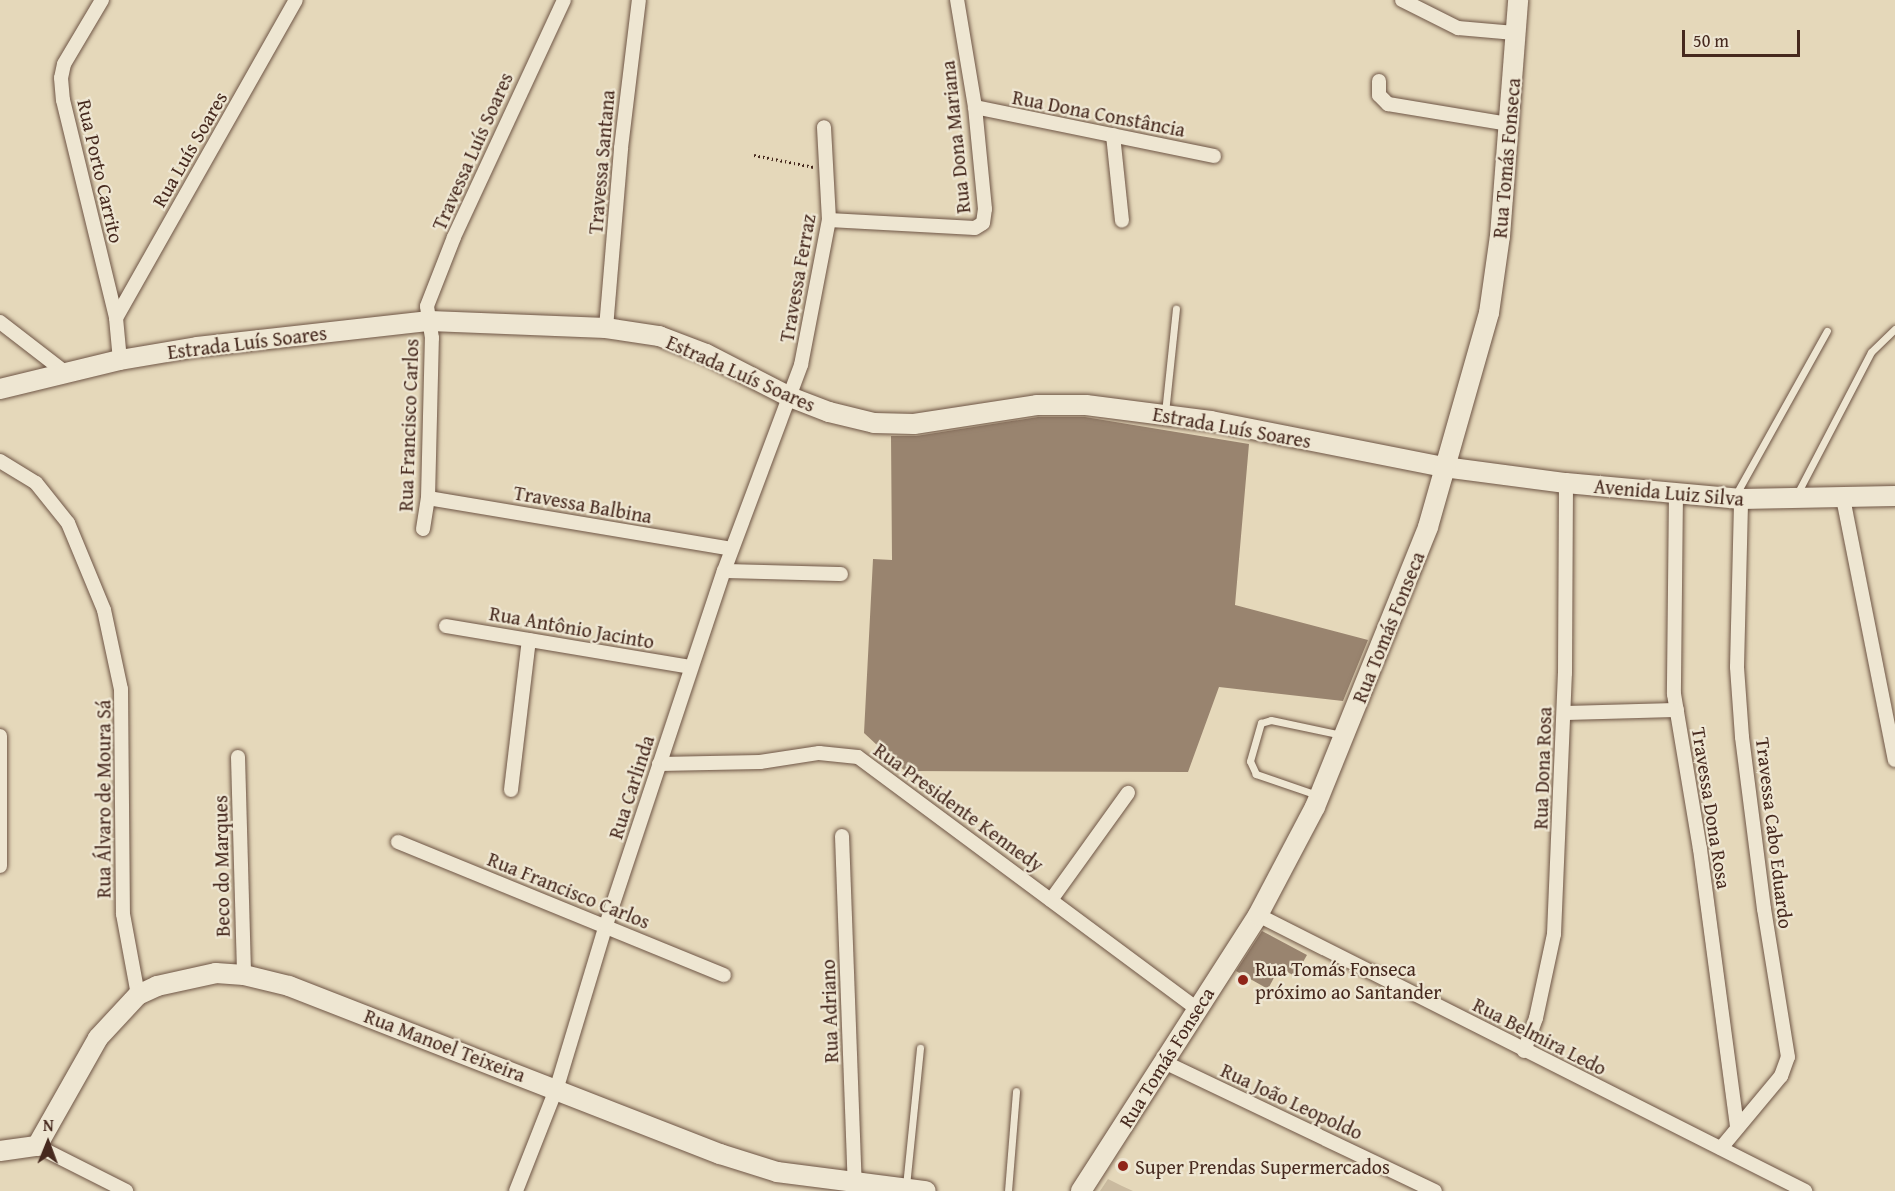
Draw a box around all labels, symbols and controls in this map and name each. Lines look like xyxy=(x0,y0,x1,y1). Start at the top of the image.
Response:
scale bar xyxy=(1685,18,1804,56)
text: 50 m xyxy=(1693,27,1729,54)
street label: Rua Dona Mariana xyxy=(935,59,975,215)
street label: Travessa Luís Soares xyxy=(426,68,518,234)
street label: Rua Tomás Fonseca xyxy=(1487,77,1525,239)
street label: Rua Dona Constância xyxy=(1011,84,1187,142)
street label: Rua Luís Soares xyxy=(146,87,232,211)
street label: Travessa Santana xyxy=(583,89,619,235)
street label: Rua Porto Carrito xyxy=(73,97,129,245)
street label: Travessa Ferraz xyxy=(774,212,820,344)
street label: Estrada Luís Soares xyxy=(166,320,328,364)
street label: Estrada Luís Soares xyxy=(663,329,819,417)
street label: Rua Francisco Carlos xyxy=(393,338,423,512)
street label: Estrada Luís Soares xyxy=(1151,401,1313,453)
street label: Avenida Luiz Silva xyxy=(1593,473,1745,511)
street label: Travessa Balbina xyxy=(512,480,654,528)
street label: Rua Tomás Fonseca xyxy=(1347,548,1429,706)
street label: Rua Antônio Jacinto xyxy=(488,601,656,653)
street label: Rua Álvaro de Moura Sá xyxy=(91,700,115,898)
street label: Rua Dona Rosa xyxy=(1528,706,1556,830)
street label: Travessa Dona Rosa xyxy=(1687,725,1737,891)
street label: Rua Carlinda xyxy=(603,732,659,842)
street label: Travessa Cabo Eduardo xyxy=(1751,736,1799,930)
street label: Rua Presidente Kennedy xyxy=(870,737,1048,877)
street label: Beco do Marques xyxy=(208,795,234,937)
street label: Rua Francisco Carlos xyxy=(484,846,654,934)
place label: Rua Tomás Fonseca próximo ao Santander xyxy=(1255,957,1442,1004)
street label: Rua Adriano xyxy=(815,959,843,1063)
marker: Rua Tomás Fonseca próximo ao Santander xyxy=(1236,973,1250,987)
street label: Rua Tomás Fonseca xyxy=(1113,982,1219,1132)
street label: Rua Belmira Ledo xyxy=(1469,992,1611,1080)
street label: Rua Manoel Teixeira xyxy=(361,1003,529,1087)
street label: Rua João Leopoldo xyxy=(1217,1058,1367,1144)
north arrow xyxy=(18,1113,78,1173)
text: N xyxy=(43,1113,54,1137)
place label: Super Prendas Supermercados xyxy=(1135,1154,1390,1178)
marker: Super Prendas Supermercados xyxy=(1116,1159,1130,1173)

